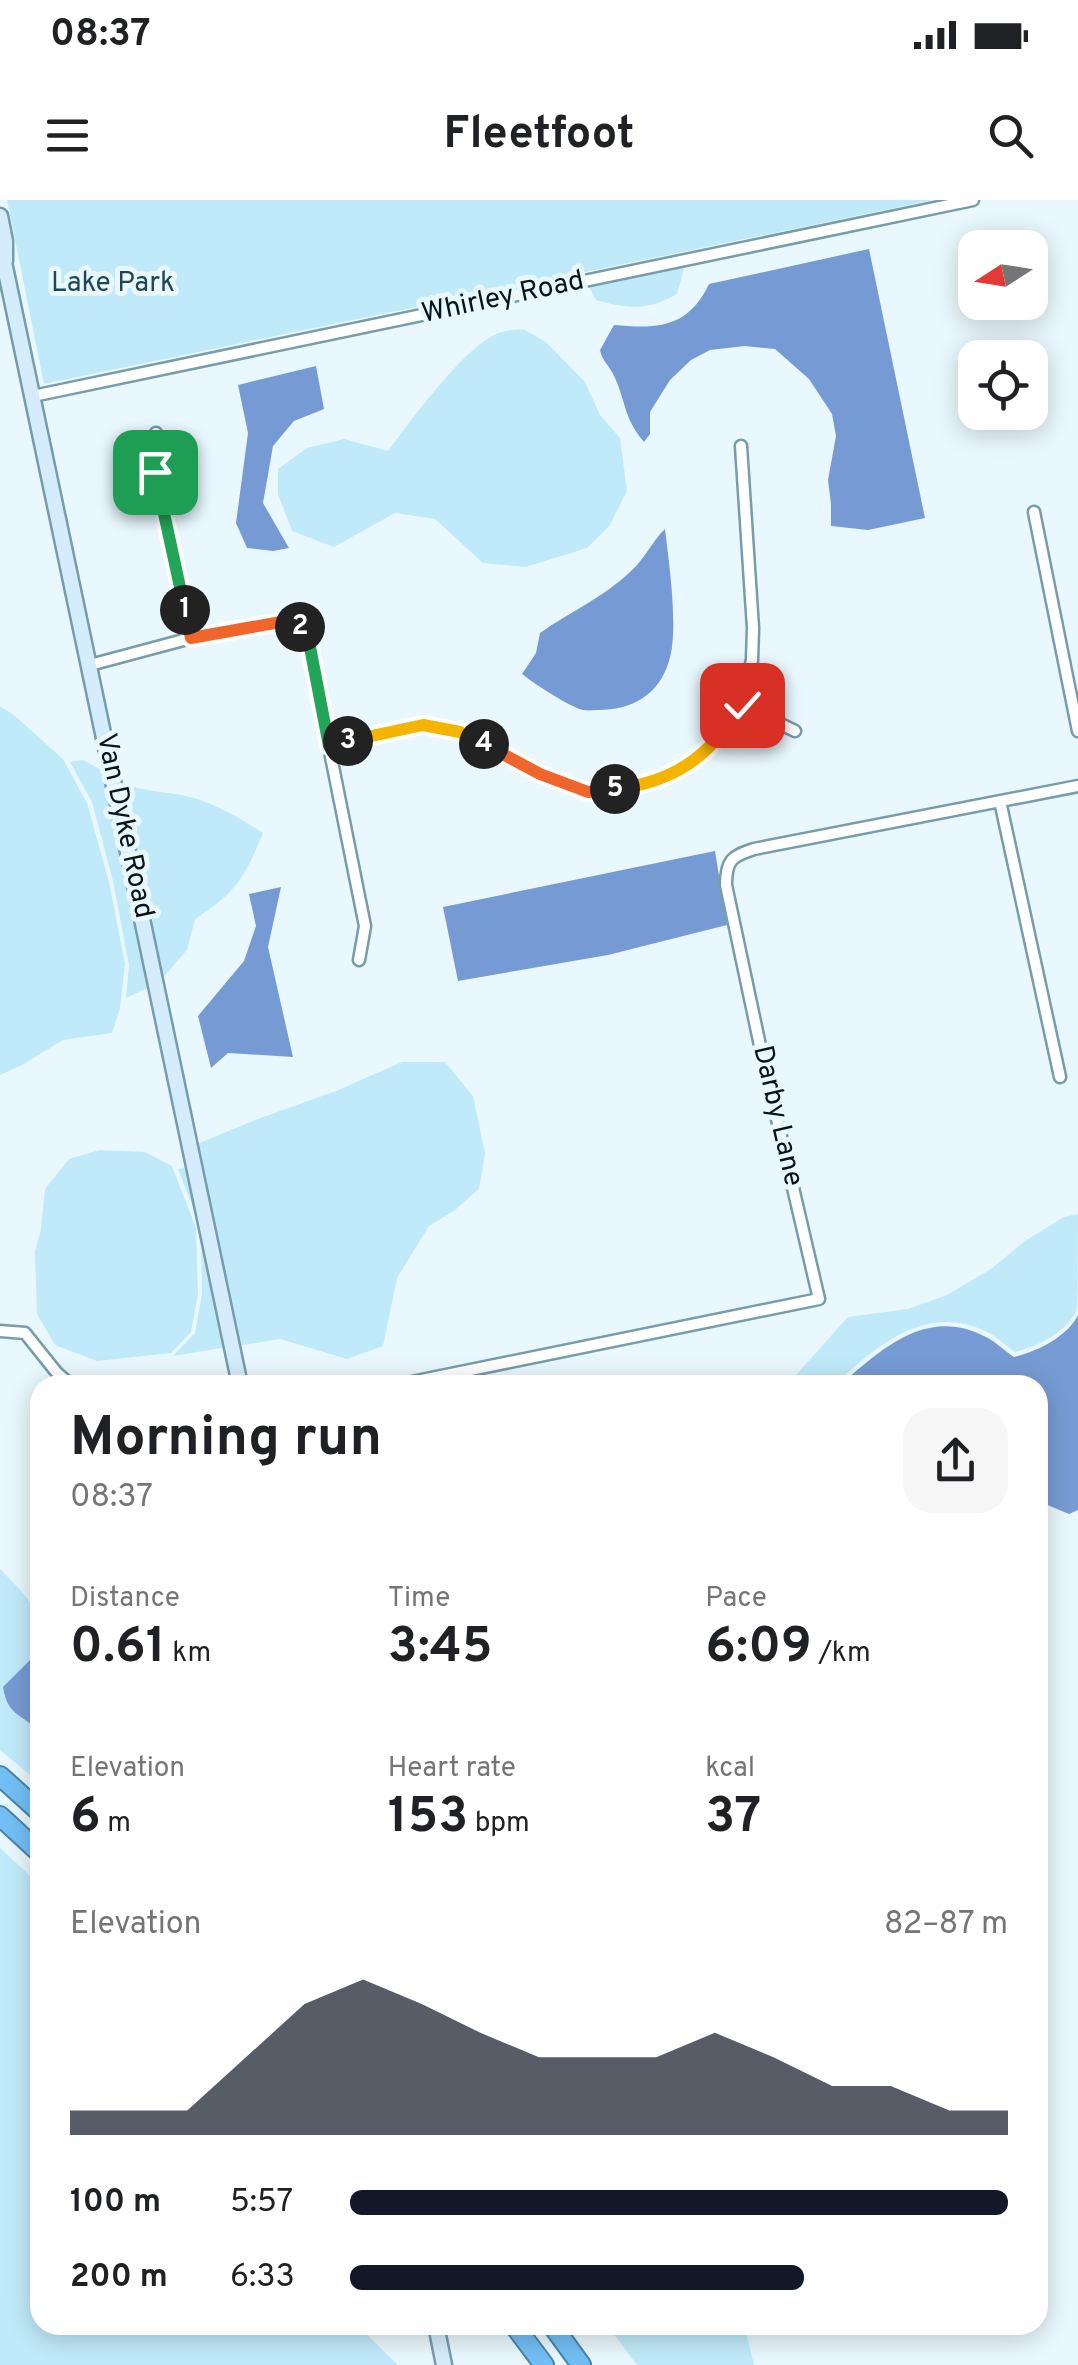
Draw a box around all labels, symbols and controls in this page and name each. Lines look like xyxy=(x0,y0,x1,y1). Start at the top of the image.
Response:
text: 08:37 xyxy=(50,11,151,60)
text: Fleetfoot xyxy=(444,107,634,164)
icon: menu xyxy=(40,108,95,163)
icon: search xyxy=(983,108,1038,163)
north arrow xyxy=(958,230,1048,320)
map controls xyxy=(958,230,1048,430)
street label: Whirley Road xyxy=(418,263,588,333)
park label: Lake Park xyxy=(51,266,175,302)
button: locate xyxy=(958,340,1048,430)
pin xyxy=(113,430,198,515)
icon: arrive xyxy=(128,445,183,500)
pin: 1 xyxy=(160,585,210,635)
text: 1 xyxy=(179,592,191,628)
pin: 2 xyxy=(275,602,325,652)
text: 2 xyxy=(291,609,309,645)
pin xyxy=(700,663,785,748)
icon: check xyxy=(715,678,770,733)
pin: 3 xyxy=(323,716,373,766)
pin: 4 xyxy=(459,719,509,769)
text: 3 xyxy=(340,723,356,759)
text: 4 xyxy=(475,726,493,762)
street label: Van Dyke Road xyxy=(87,730,161,922)
pin: 5 xyxy=(590,764,640,814)
text: 5 xyxy=(606,771,624,807)
street label: Darby Lane xyxy=(743,1042,811,1190)
text: Morning run xyxy=(70,1405,382,1475)
button: share xyxy=(903,1408,1008,1513)
text: 08:37 xyxy=(70,1478,153,1518)
text: Distance xyxy=(70,1581,180,1617)
text: Time xyxy=(388,1581,450,1617)
text: Pace xyxy=(705,1581,767,1617)
text: 0.61 xyxy=(70,1617,166,1680)
text: 3:45 xyxy=(388,1617,492,1680)
text: 6:09 xyxy=(705,1617,812,1680)
text: km xyxy=(166,1636,211,1672)
text: /km xyxy=(812,1636,871,1672)
text: Elevation xyxy=(70,1751,185,1787)
text: Heart rate xyxy=(388,1751,516,1787)
text: kcal xyxy=(705,1751,755,1787)
text: 6 xyxy=(70,1787,101,1850)
text: 153 xyxy=(388,1787,468,1850)
text: 37 xyxy=(705,1787,761,1850)
text: m xyxy=(101,1806,131,1842)
text: bpm xyxy=(468,1806,530,1842)
text: Elevation xyxy=(70,1905,202,1945)
text: 82–87 m xyxy=(884,1905,1008,1945)
text: 100 m xyxy=(70,2183,161,2223)
text: 5:57 xyxy=(230,2183,293,2223)
text: 200 m xyxy=(70,2258,168,2298)
text: 6:33 xyxy=(230,2258,295,2298)

